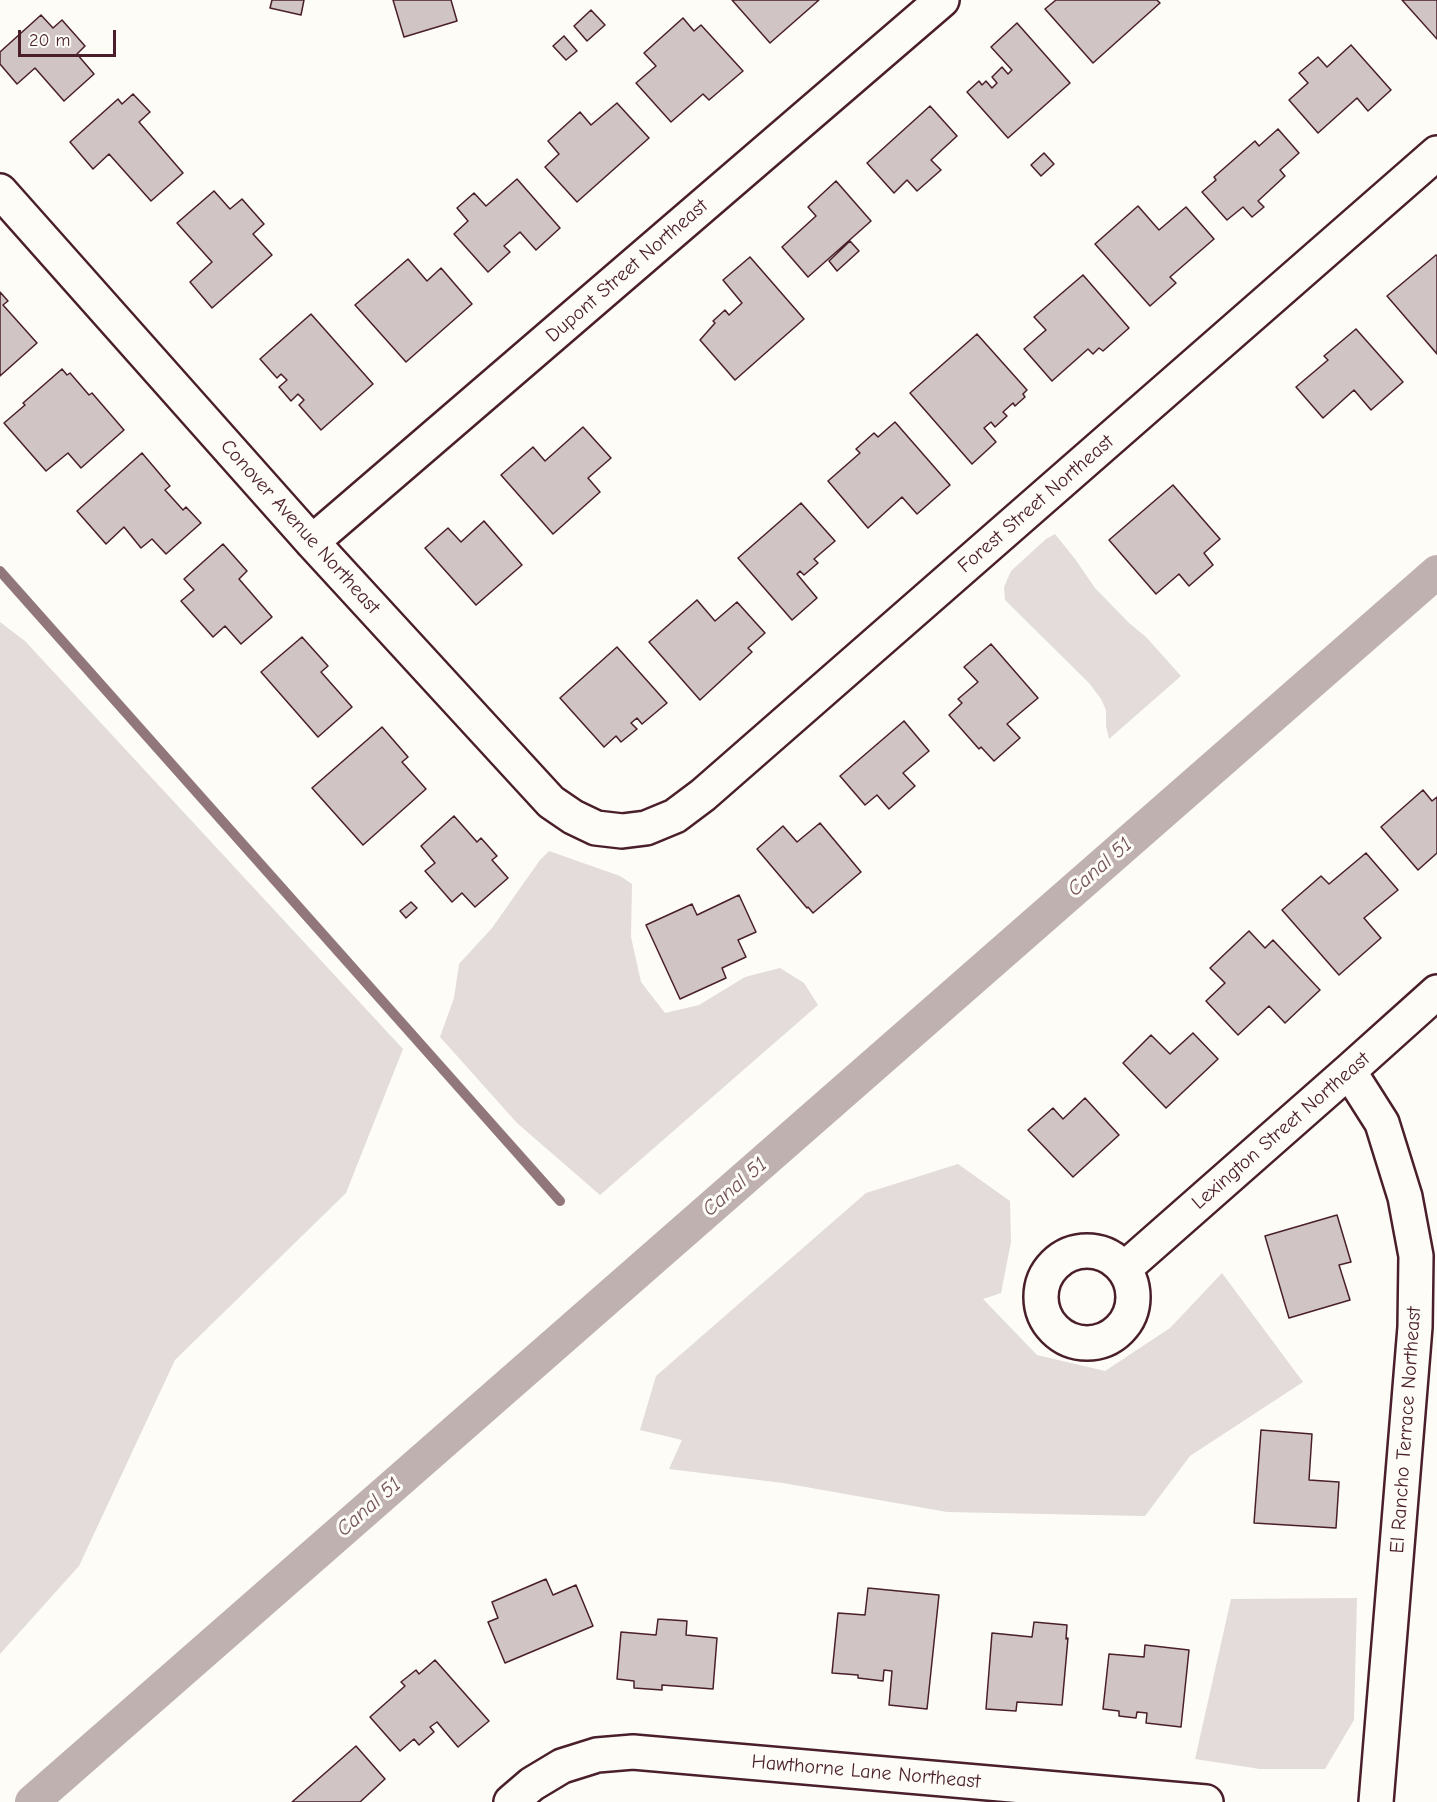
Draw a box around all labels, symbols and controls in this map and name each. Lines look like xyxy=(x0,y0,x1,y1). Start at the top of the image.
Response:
scale bar xyxy=(21,18,118,56)
text: 20 m xyxy=(29,30,70,51)
street label: Dupont Street Northeast xyxy=(541,194,713,348)
street label: Forest Street Northeast xyxy=(953,430,1119,578)
street label: Conover Avenue Northeast xyxy=(215,435,385,619)
water label: Canal 51 xyxy=(1063,832,1137,902)
street label: Lexington Street Northeast xyxy=(1187,1047,1375,1215)
water label: Canal 51 xyxy=(698,1152,772,1222)
street label: El Rancho Terrace Northeast xyxy=(1385,1306,1427,1554)
water label: Canal 51 xyxy=(332,1472,406,1542)
street label: Hawthorne Lane Northeast xyxy=(751,1750,981,1794)

